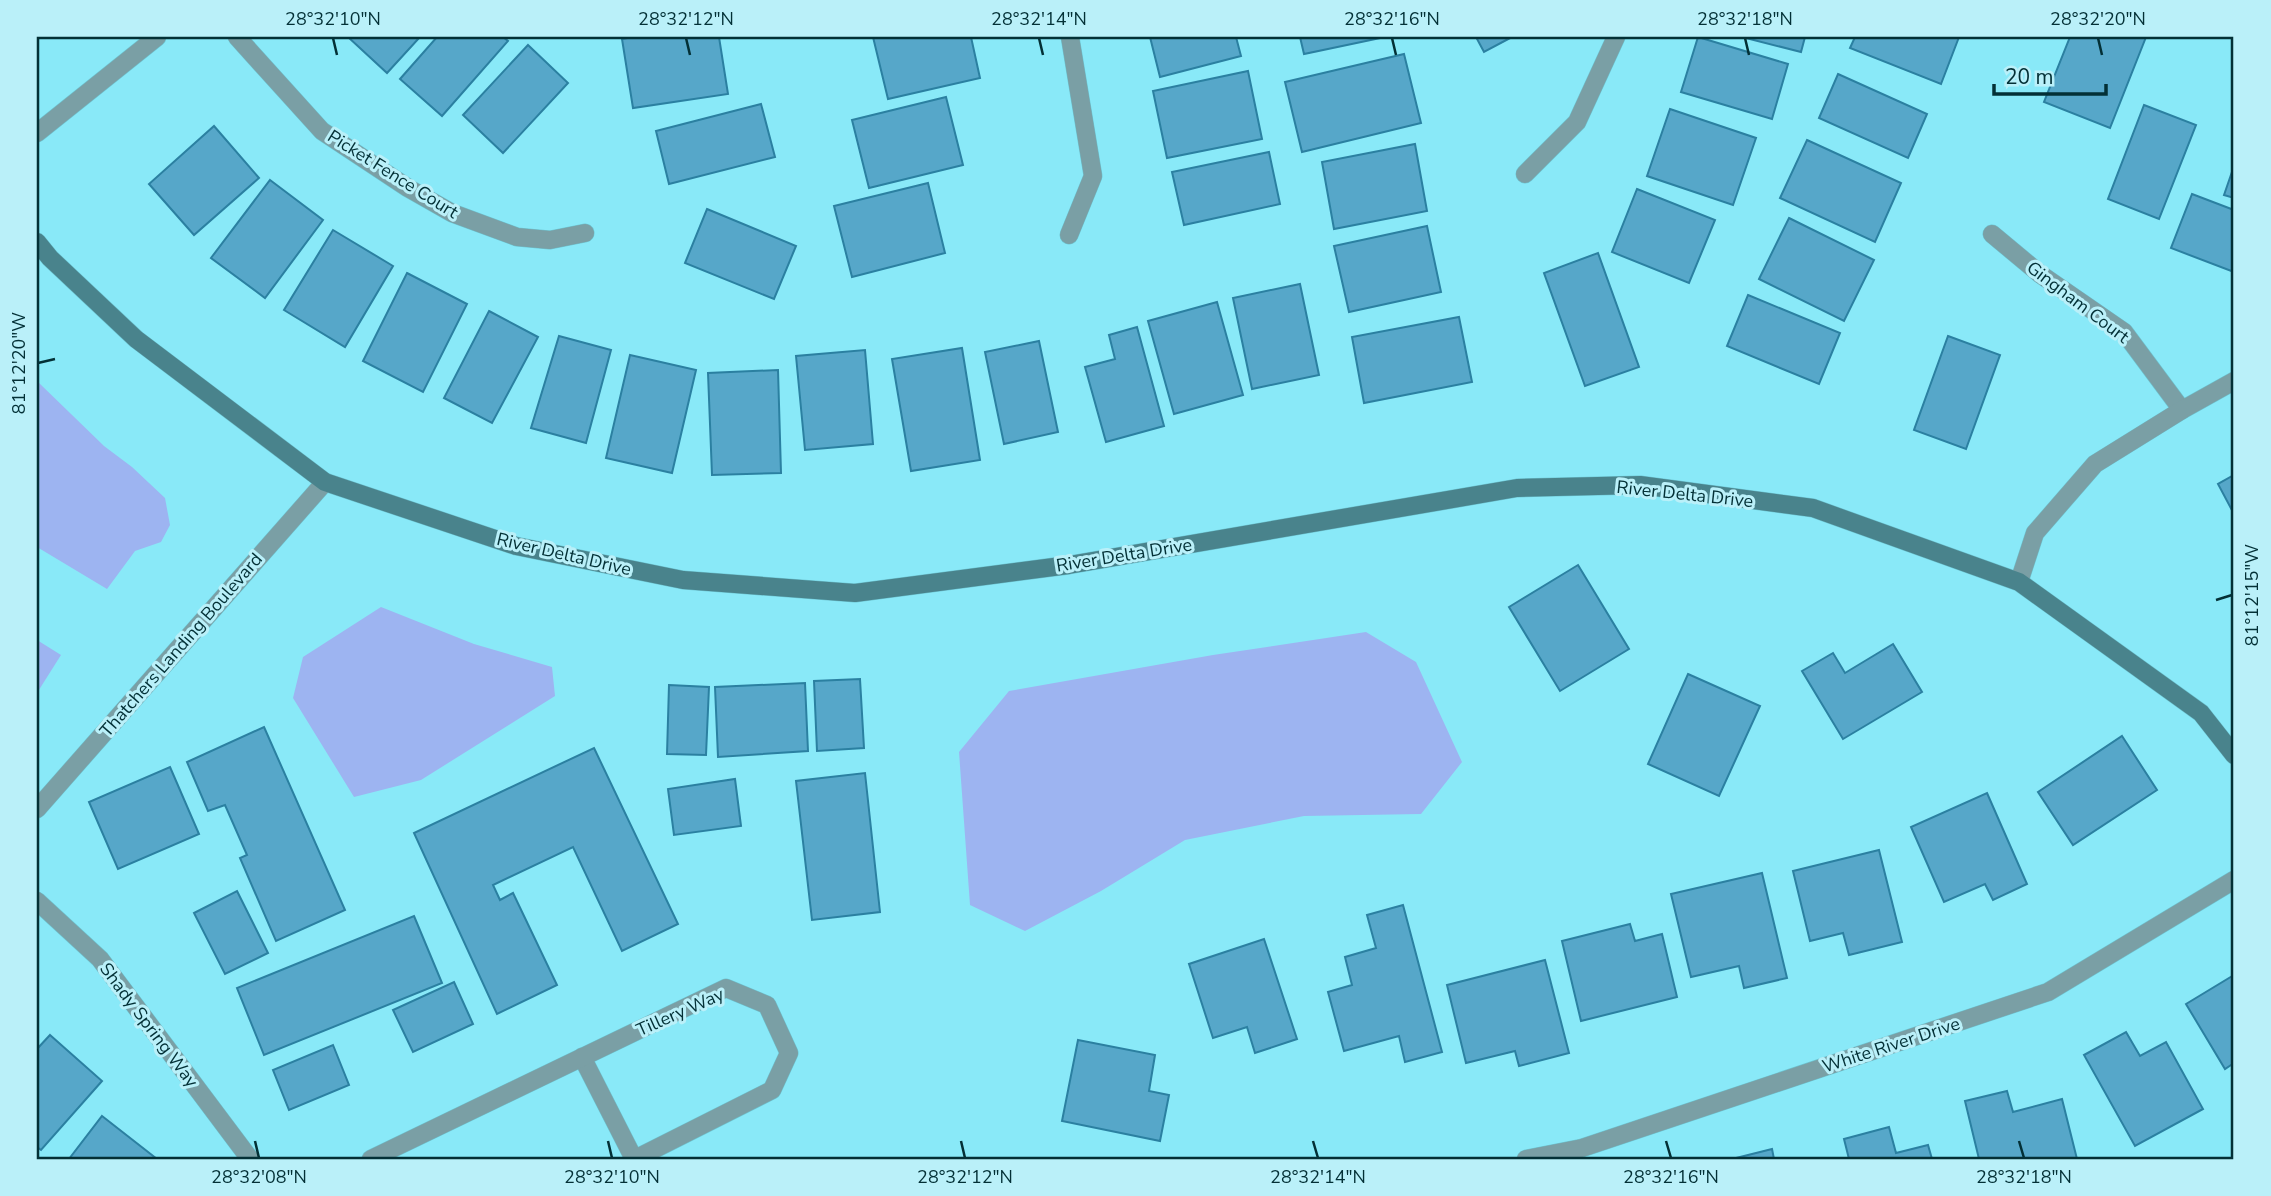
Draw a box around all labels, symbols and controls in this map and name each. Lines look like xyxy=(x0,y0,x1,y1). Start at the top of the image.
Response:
text: 28°32'10"N xyxy=(285,7,381,31)
text: 28°32'12"N xyxy=(638,7,734,31)
text: 28°32'14"N xyxy=(991,7,1087,31)
text: 28°32'16"N xyxy=(1344,7,1440,31)
text: 28°32'18"N xyxy=(1697,7,1793,31)
text: 28°32'20"N xyxy=(2050,7,2146,31)
scale bar xyxy=(1994,52,2106,96)
text: 20 m xyxy=(2005,63,2054,91)
street label: Picket Fence Court xyxy=(323,124,463,224)
street label: Gingham Court xyxy=(2022,256,2135,349)
text: 81°12'20"W xyxy=(7,312,31,414)
street label: River Delta Drive xyxy=(1615,475,1755,513)
street label: River Delta Drive xyxy=(494,527,634,581)
street label: River Delta Drive xyxy=(1054,532,1194,578)
text: 81°12'15"W xyxy=(2240,544,2264,646)
street label: Thatchers Landing Boulevard xyxy=(94,548,268,742)
street label: Shady Spring Way xyxy=(94,958,204,1093)
street label: Tillery Way xyxy=(632,982,728,1042)
street label: White River Drive xyxy=(1819,1011,1963,1079)
text: 28°32'08"N xyxy=(211,1165,307,1189)
text: 28°32'10"N xyxy=(564,1165,660,1189)
text: 28°32'12"N xyxy=(917,1165,1013,1189)
text: 28°32'14"N xyxy=(1270,1165,1366,1189)
text: 28°32'16"N xyxy=(1623,1165,1719,1189)
text: 28°32'18"N xyxy=(1976,1165,2072,1189)

